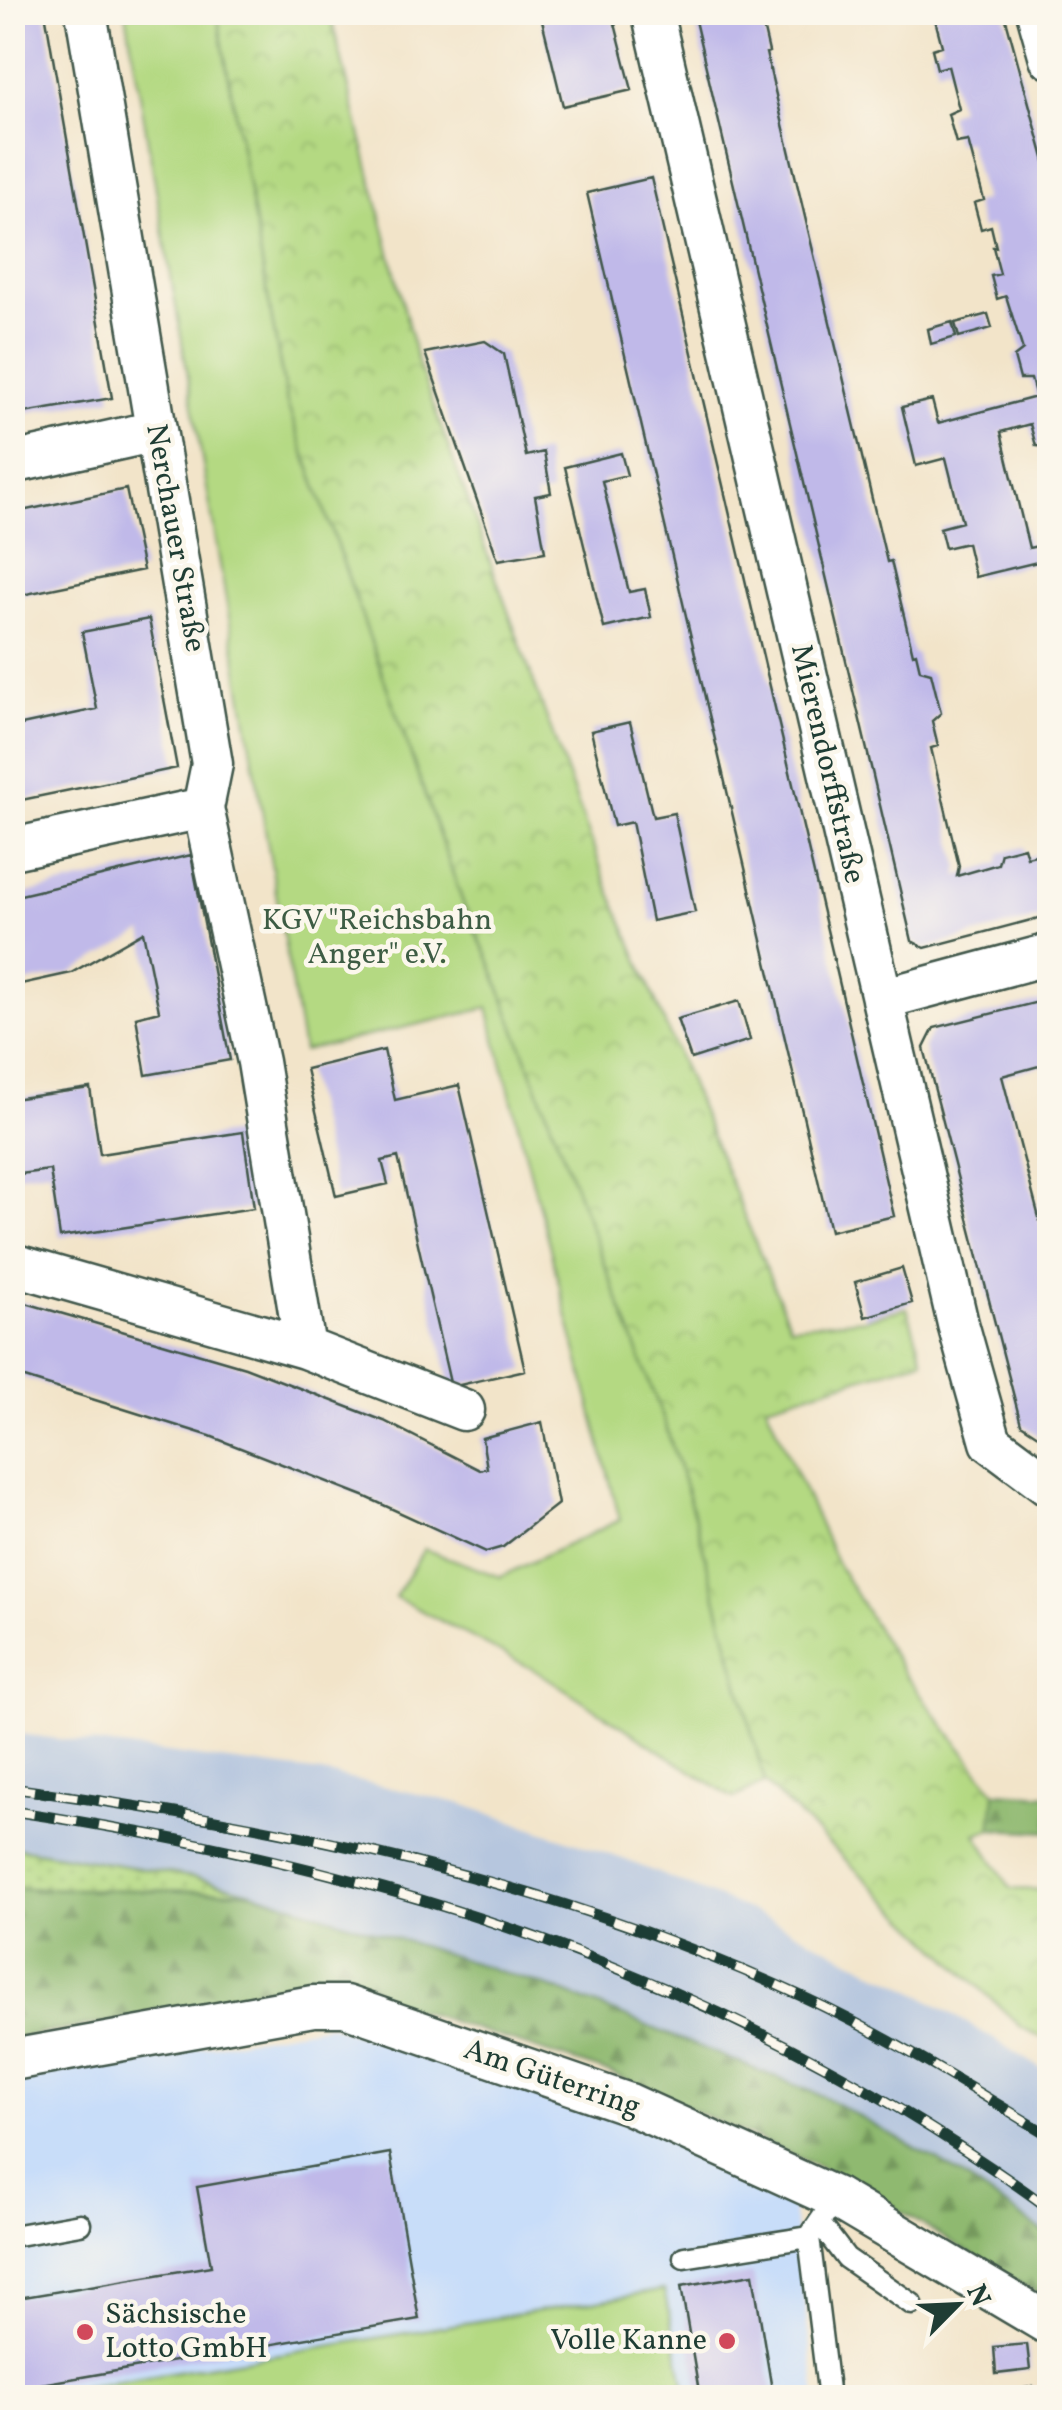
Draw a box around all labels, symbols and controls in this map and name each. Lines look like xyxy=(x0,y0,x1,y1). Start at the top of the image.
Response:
street label: Nerchauer Straße xyxy=(134,421,216,655)
street label: Mierendorffstraße xyxy=(779,640,875,888)
park label: KGV "Reichsbahn Anger" e.V. xyxy=(262,900,492,976)
street label: Am Güterring xyxy=(458,2029,646,2129)
north arrow xyxy=(907,2255,1007,2355)
text: N xyxy=(956,2279,1000,2313)
place label: Sächsische Lotto GmbH xyxy=(105,2294,268,2370)
place label: Volle Kanne xyxy=(550,2320,707,2362)
marker: Sächsische Lotto GmbH xyxy=(74,2321,96,2343)
marker: Volle Kanne xyxy=(716,2330,738,2352)

